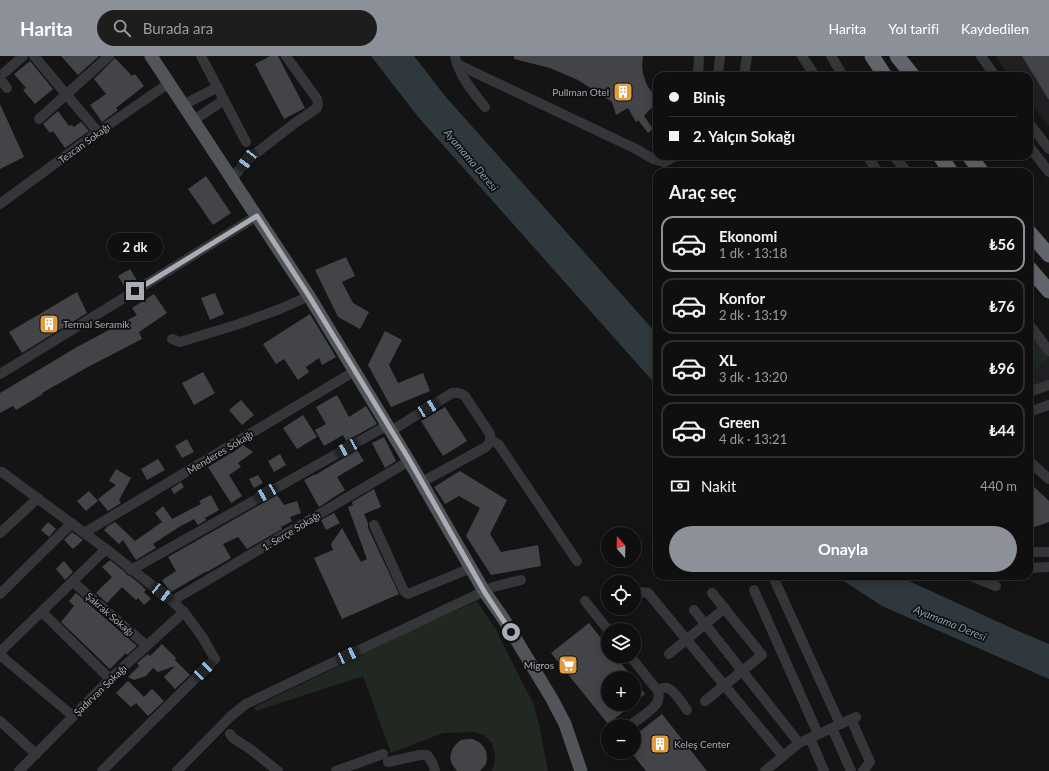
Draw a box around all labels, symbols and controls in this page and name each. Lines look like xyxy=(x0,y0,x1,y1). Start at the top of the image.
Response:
search box xyxy=(97,10,377,46)
text: Harita xyxy=(20,17,73,40)
icon: search xyxy=(111,17,133,39)
text: Burada ara xyxy=(143,19,213,37)
text: Harita xyxy=(828,20,866,37)
text: Yol tarifi xyxy=(888,20,939,37)
text: Kaydedilen xyxy=(961,20,1029,37)
building icon: Pullman Otel xyxy=(612,81,634,103)
place label: Pullman Otel xyxy=(552,86,609,98)
text: Biniş xyxy=(693,88,725,106)
street label: Tezcan Sokağı xyxy=(56,120,112,166)
water label: Ayamama Deresi xyxy=(441,125,501,194)
text: 2. Yalçın Sokağı xyxy=(693,127,795,145)
car xyxy=(235,147,259,173)
text: Araç seç xyxy=(669,181,737,203)
icon: car xyxy=(671,226,707,262)
text: Ekonomi xyxy=(719,227,777,245)
callout: 2 dk xyxy=(107,233,163,261)
text: ₺56 xyxy=(989,235,1015,253)
text: 2 dk xyxy=(122,239,148,255)
text: 1 dk · 13:18 xyxy=(719,245,787,261)
route end xyxy=(126,282,144,300)
icon: car xyxy=(671,288,707,324)
text: Konfor xyxy=(719,289,765,307)
text: ₺76 xyxy=(989,297,1015,315)
text: 2 dk · 13:19 xyxy=(719,307,787,323)
building icon: Termal Seramik xyxy=(38,313,60,335)
place label: Termal Seramik xyxy=(63,318,131,330)
icon: car xyxy=(671,350,707,386)
text: XL xyxy=(719,351,737,369)
text: ₺96 xyxy=(989,359,1015,377)
text: 3 dk · 13:20 xyxy=(719,369,787,385)
car xyxy=(415,397,441,419)
icon: car xyxy=(671,412,707,448)
text: Green xyxy=(719,413,760,431)
text: ₺44 xyxy=(989,421,1015,439)
street label: Menderes Sokağı xyxy=(185,427,255,477)
text: 4 dk · 13:21 xyxy=(719,431,787,447)
car xyxy=(334,437,360,459)
icon: cash xyxy=(669,475,691,497)
text: Nakit xyxy=(701,477,736,495)
text: 440 m xyxy=(980,478,1017,494)
car xyxy=(253,482,279,504)
street label: 1. Serçe Sokağı xyxy=(260,509,322,553)
button: Onayla xyxy=(669,526,1017,572)
north arrow xyxy=(601,527,641,567)
map controls xyxy=(601,527,641,759)
button: locate xyxy=(601,575,641,615)
car xyxy=(149,581,175,605)
street label: Şakrak Sokağı xyxy=(83,590,137,638)
water label: Ayamama Deresi xyxy=(911,602,989,643)
route start xyxy=(502,623,520,641)
button: layers xyxy=(601,623,641,663)
car xyxy=(335,644,361,666)
supermarket icon: Migros xyxy=(557,654,579,676)
car xyxy=(191,657,217,683)
place label: Migros xyxy=(524,659,554,671)
street label: Şadırvan Sokağı xyxy=(71,662,129,718)
button: + xyxy=(601,671,641,711)
button: − xyxy=(601,719,641,759)
building icon: Keleş Center xyxy=(649,733,671,755)
place label: Keleş Center xyxy=(674,738,730,750)

